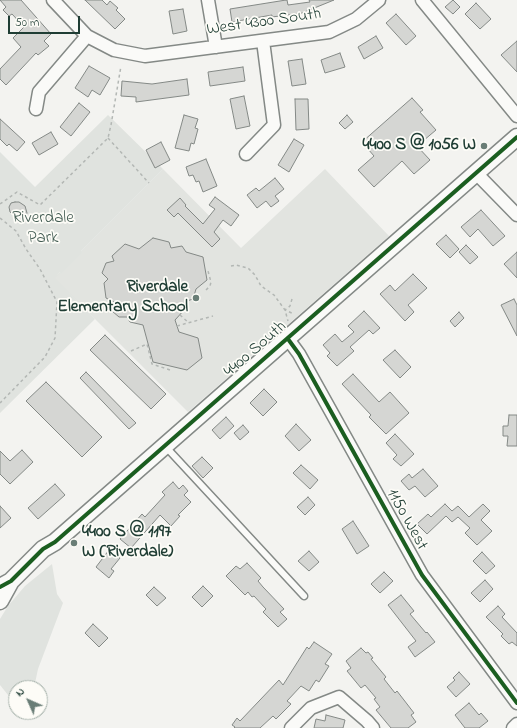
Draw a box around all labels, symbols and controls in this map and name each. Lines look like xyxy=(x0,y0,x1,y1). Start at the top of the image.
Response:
street label: West 4300 South xyxy=(205,5,323,41)
scale bar xyxy=(10,8,82,34)
text: 50 m xyxy=(15,14,39,32)
place label: 4400 S @ 1056 W xyxy=(362,136,476,156)
marker: 4400 S @ 1056 W xyxy=(479,141,489,151)
park label: Riverdale Park xyxy=(12,209,74,249)
place label: Riverdale Elementary School xyxy=(58,278,188,318)
marker: Riverdale Elementary School xyxy=(191,293,201,303)
street label: 4400 South xyxy=(221,317,291,383)
street label: 1150 West xyxy=(381,486,431,554)
place label: 4400 S @ 1197 W (Riverdale) xyxy=(82,523,173,563)
marker: 4400 S @ 1197 W (Riverdale) xyxy=(69,538,79,548)
north arrow xyxy=(8,680,48,720)
text: N xyxy=(12,684,29,701)

